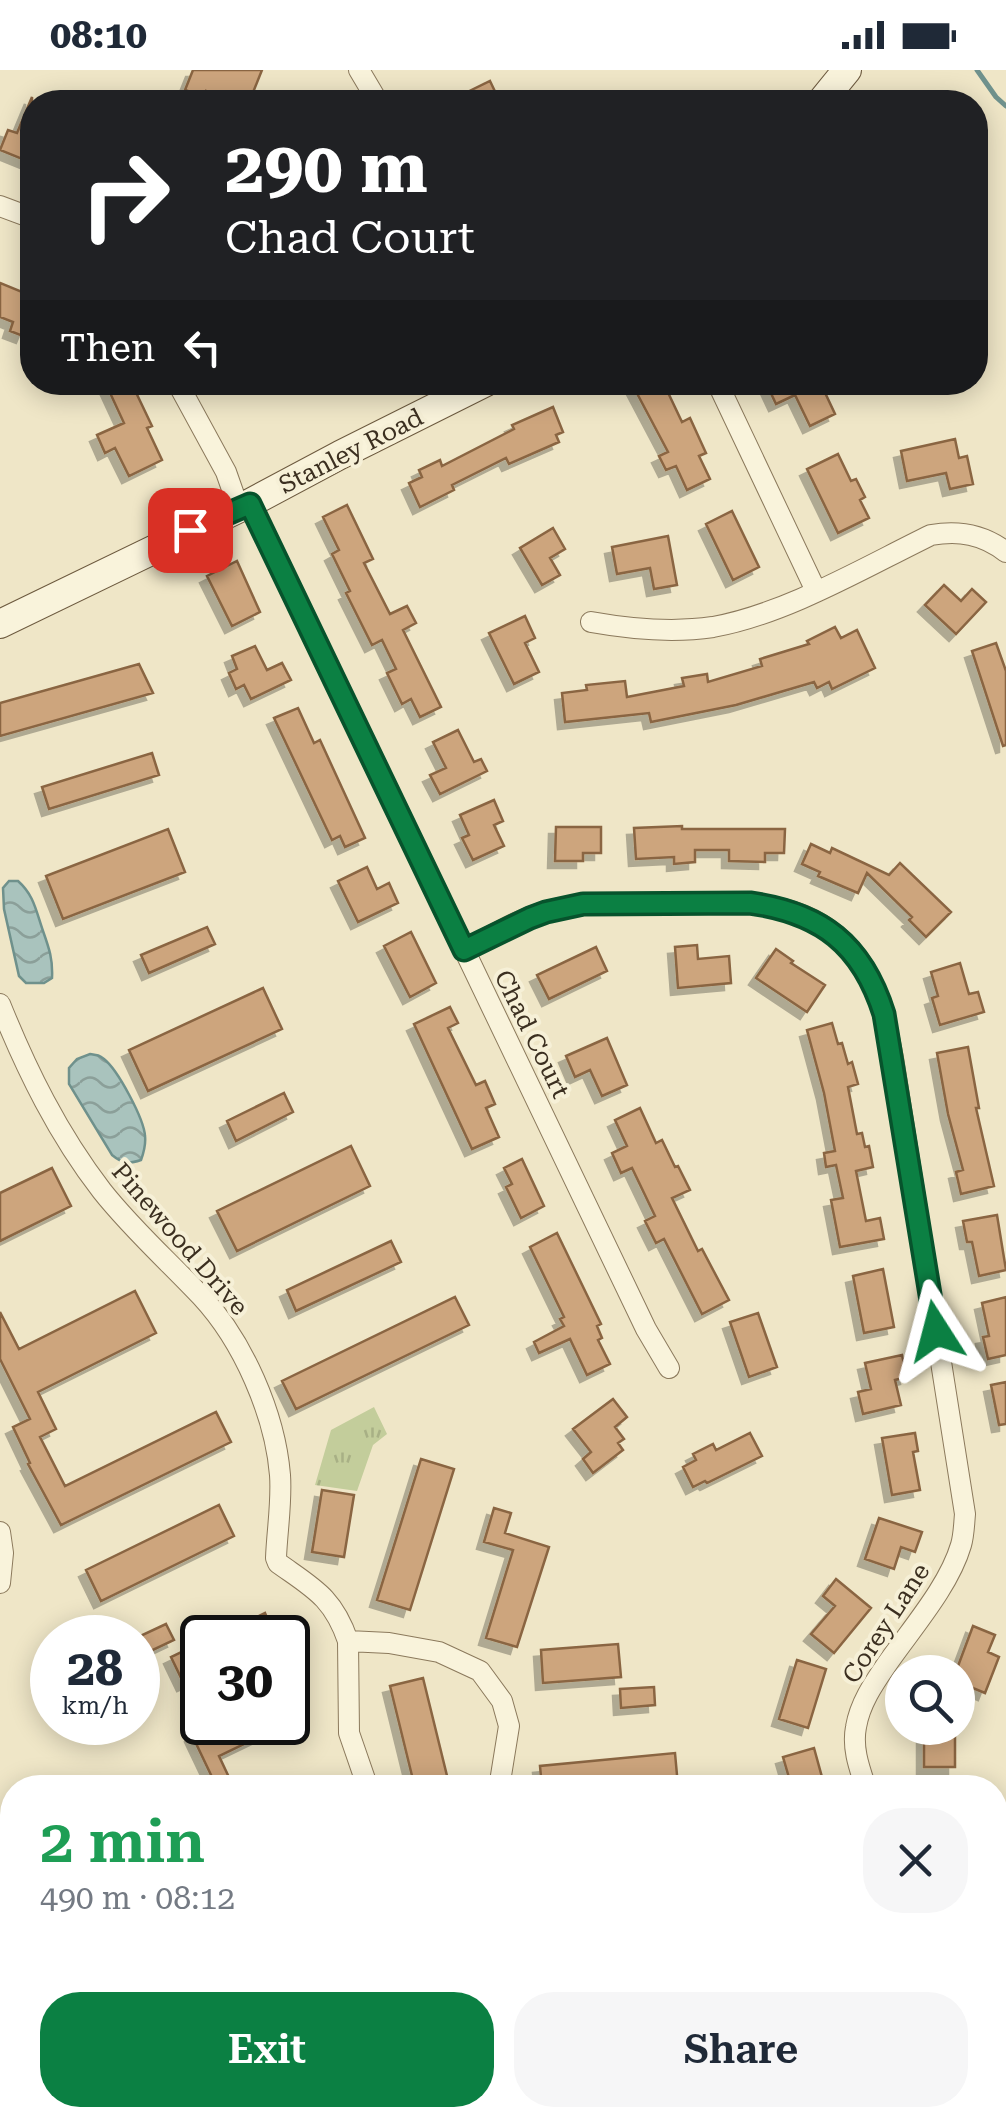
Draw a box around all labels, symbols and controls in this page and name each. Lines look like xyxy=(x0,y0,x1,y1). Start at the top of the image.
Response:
text: 08:10 xyxy=(50,13,147,57)
text: 290 m xyxy=(225,127,428,209)
icon: right xyxy=(60,130,190,260)
text: Chad Court xyxy=(225,211,475,264)
icon: left xyxy=(175,320,230,375)
text: Then xyxy=(60,326,155,370)
street label: Stanley Road xyxy=(274,402,428,500)
pin xyxy=(148,488,233,573)
icon: arrive xyxy=(163,503,218,558)
street label: Chad Court xyxy=(489,965,575,1103)
street label: Pinewood Drive xyxy=(106,1157,254,1321)
position arrow xyxy=(884,1279,988,1383)
street label: Corey Lane xyxy=(836,1558,936,1688)
speed limit sign: 30 xyxy=(180,1615,310,1745)
text: 28 xyxy=(67,1639,123,1697)
map controls xyxy=(885,1655,975,1745)
button: search xyxy=(885,1655,975,1745)
text: km/h xyxy=(62,1691,128,1720)
text: 2 min xyxy=(40,1806,205,1877)
button: close xyxy=(863,1808,968,1913)
text: 490 m · 08:12 xyxy=(40,1879,235,1917)
button: Exit xyxy=(40,1992,494,2107)
button: Share xyxy=(514,1992,968,2107)

